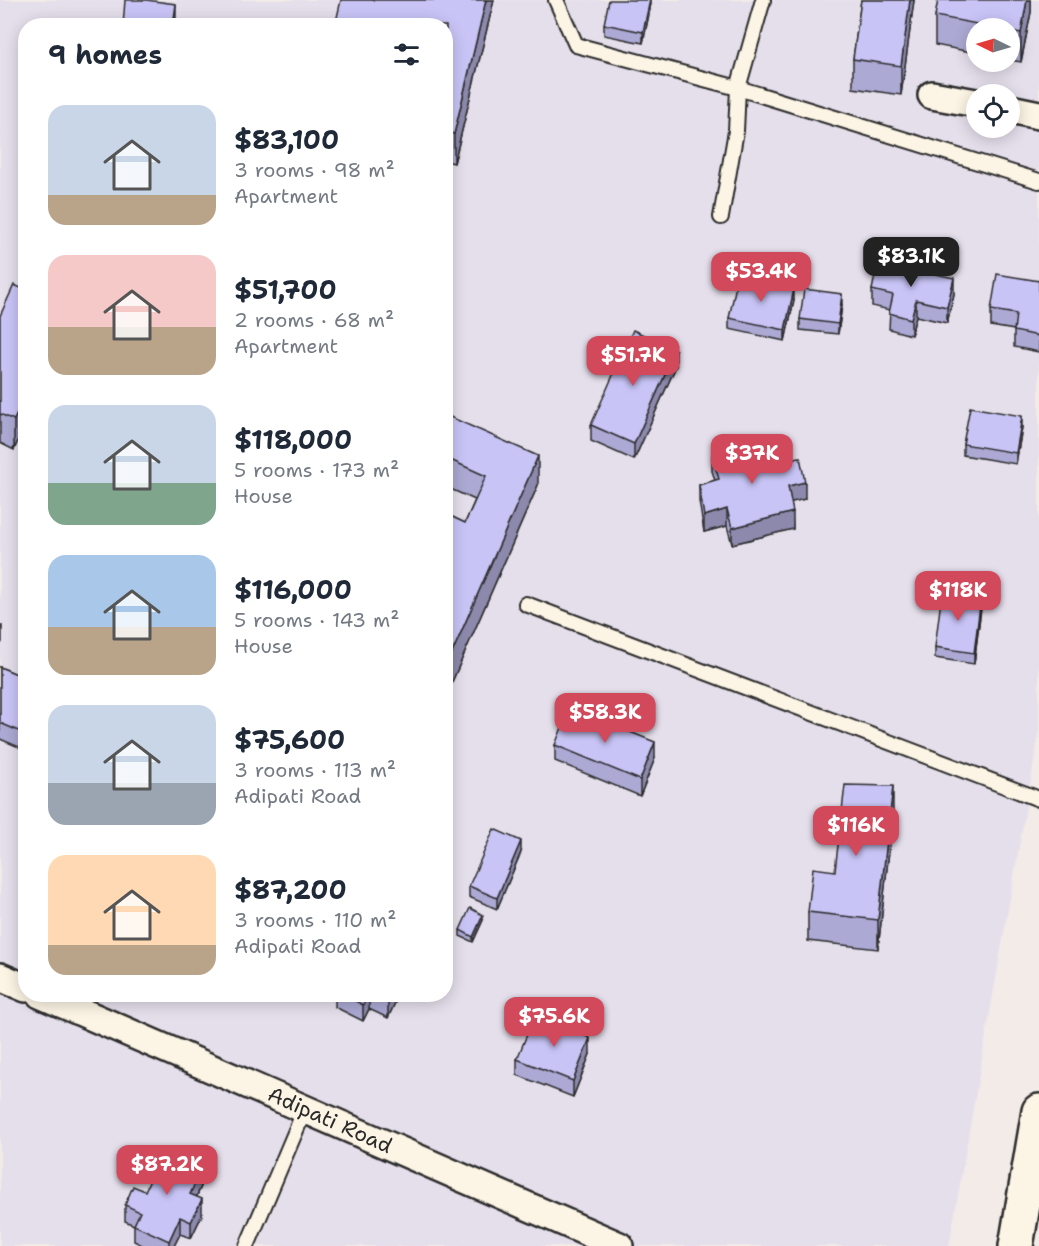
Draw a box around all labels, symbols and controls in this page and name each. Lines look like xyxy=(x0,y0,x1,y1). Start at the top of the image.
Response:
north arrow xyxy=(966,18,1020,72)
map controls xyxy=(966,18,1020,138)
text: 9 homes xyxy=(48,37,162,72)
icon: filters xyxy=(390,38,423,71)
button: locate xyxy=(966,84,1020,138)
text: $83,100 xyxy=(234,122,339,157)
icon: home xyxy=(96,129,168,201)
text: 3 rooms · 98 m² xyxy=(234,157,395,183)
text: Apartment xyxy=(234,183,338,209)
pin: $83.1K xyxy=(862,237,960,288)
text: $83.1K xyxy=(877,243,945,269)
pin: $53.4K xyxy=(712,252,810,303)
text: $53.4K xyxy=(725,258,797,284)
text: $51,700 xyxy=(234,272,337,307)
icon: home xyxy=(96,279,168,351)
text: 2 rooms · 68 m² xyxy=(234,307,394,333)
text: Apartment xyxy=(234,333,338,359)
pin: $51.7K xyxy=(584,336,682,387)
text: $51.7K xyxy=(601,342,665,368)
text: $118,000 xyxy=(234,422,352,457)
icon: home xyxy=(96,429,168,501)
pin: $37K xyxy=(716,434,788,485)
text: $37K xyxy=(725,440,779,466)
text: 5 rooms · 173 m² xyxy=(234,457,399,483)
text: House xyxy=(234,483,293,509)
pin: $118K xyxy=(916,571,1000,622)
text: $116,000 xyxy=(234,572,352,607)
text: $118K xyxy=(929,577,987,603)
icon: home xyxy=(96,579,168,651)
text: 5 rooms · 143 m² xyxy=(234,607,399,633)
text: House xyxy=(234,633,293,659)
pin: $58.3K xyxy=(556,693,654,744)
text: $58.3K xyxy=(569,699,641,725)
text: $75,600 xyxy=(234,722,345,757)
icon: home xyxy=(96,729,168,801)
text: 3 rooms · 113 m² xyxy=(234,757,396,783)
text: Adipati Road xyxy=(234,783,361,809)
pin: $116K xyxy=(814,806,898,857)
text: $116K xyxy=(827,812,885,838)
text: $87,200 xyxy=(234,872,347,907)
icon: home xyxy=(96,879,168,951)
text: 3 rooms · 110 m² xyxy=(234,907,397,933)
text: Adipati Road xyxy=(234,933,361,959)
pin: $75.6K xyxy=(505,997,603,1048)
text: $75.6K xyxy=(518,1003,590,1029)
street label: Adipati Road xyxy=(263,1080,397,1160)
pin: $87.2K xyxy=(118,1145,216,1196)
text: $87.2K xyxy=(131,1151,203,1177)

